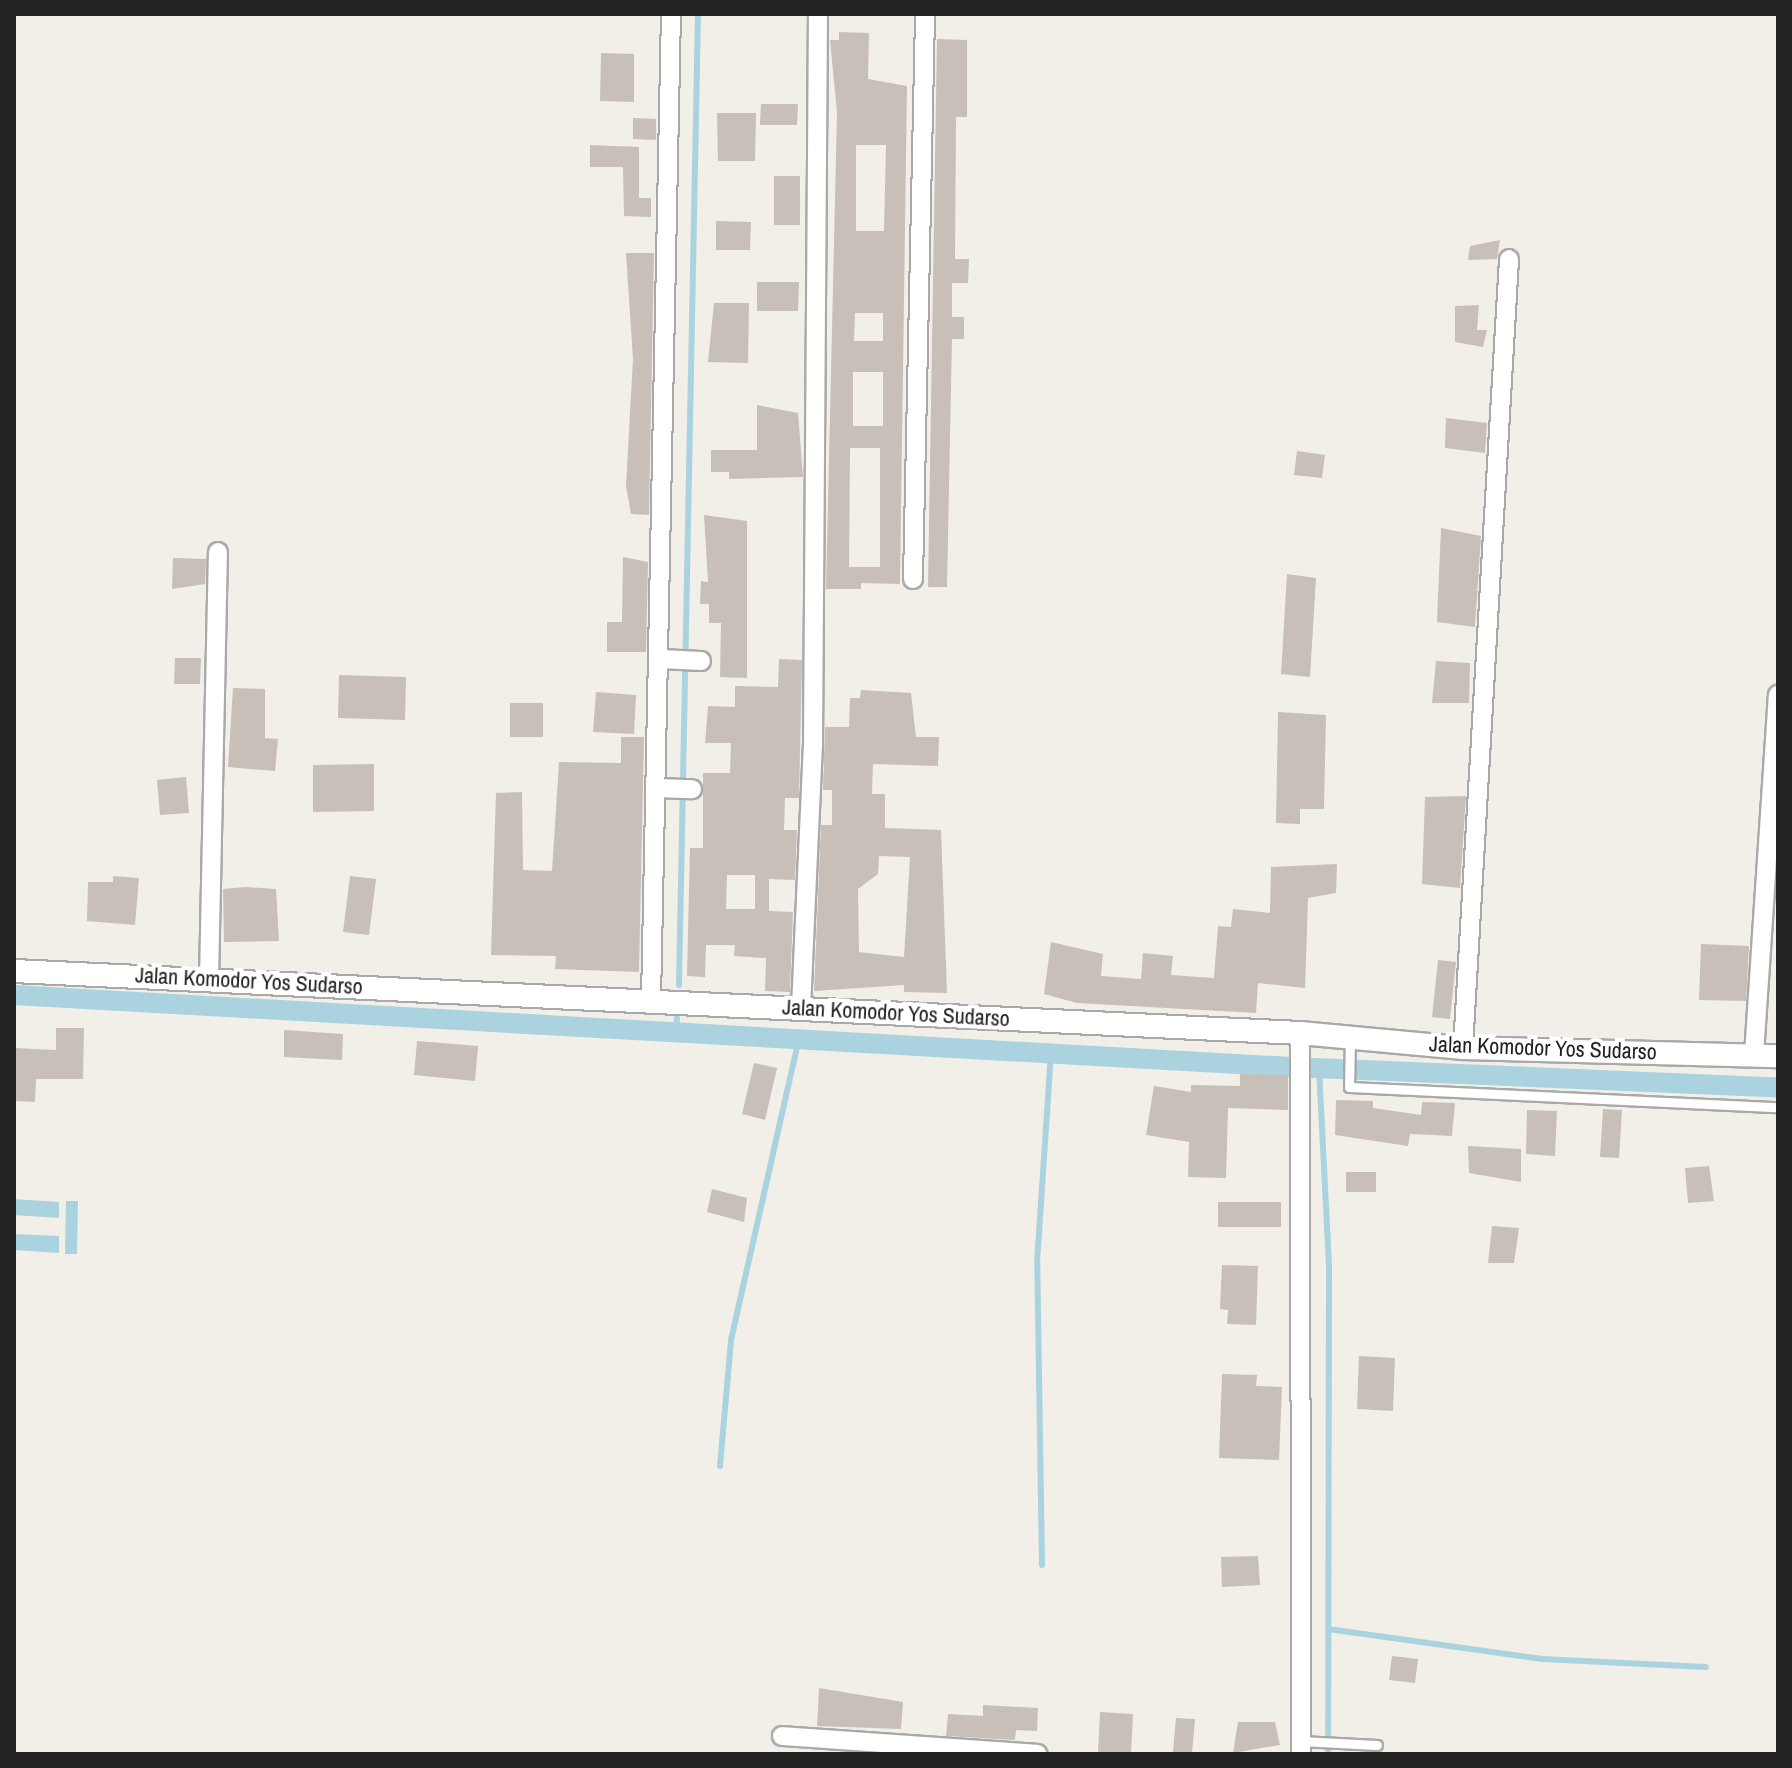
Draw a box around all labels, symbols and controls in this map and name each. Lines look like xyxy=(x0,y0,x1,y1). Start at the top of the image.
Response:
street label: Jalan Komodor Yos Sudarso xyxy=(134,962,364,1000)
street label: Jalan Komodor Yos Sudarso xyxy=(781,994,1011,1032)
street label: Jalan Komodor Yos Sudarso xyxy=(1429,1031,1657,1065)

